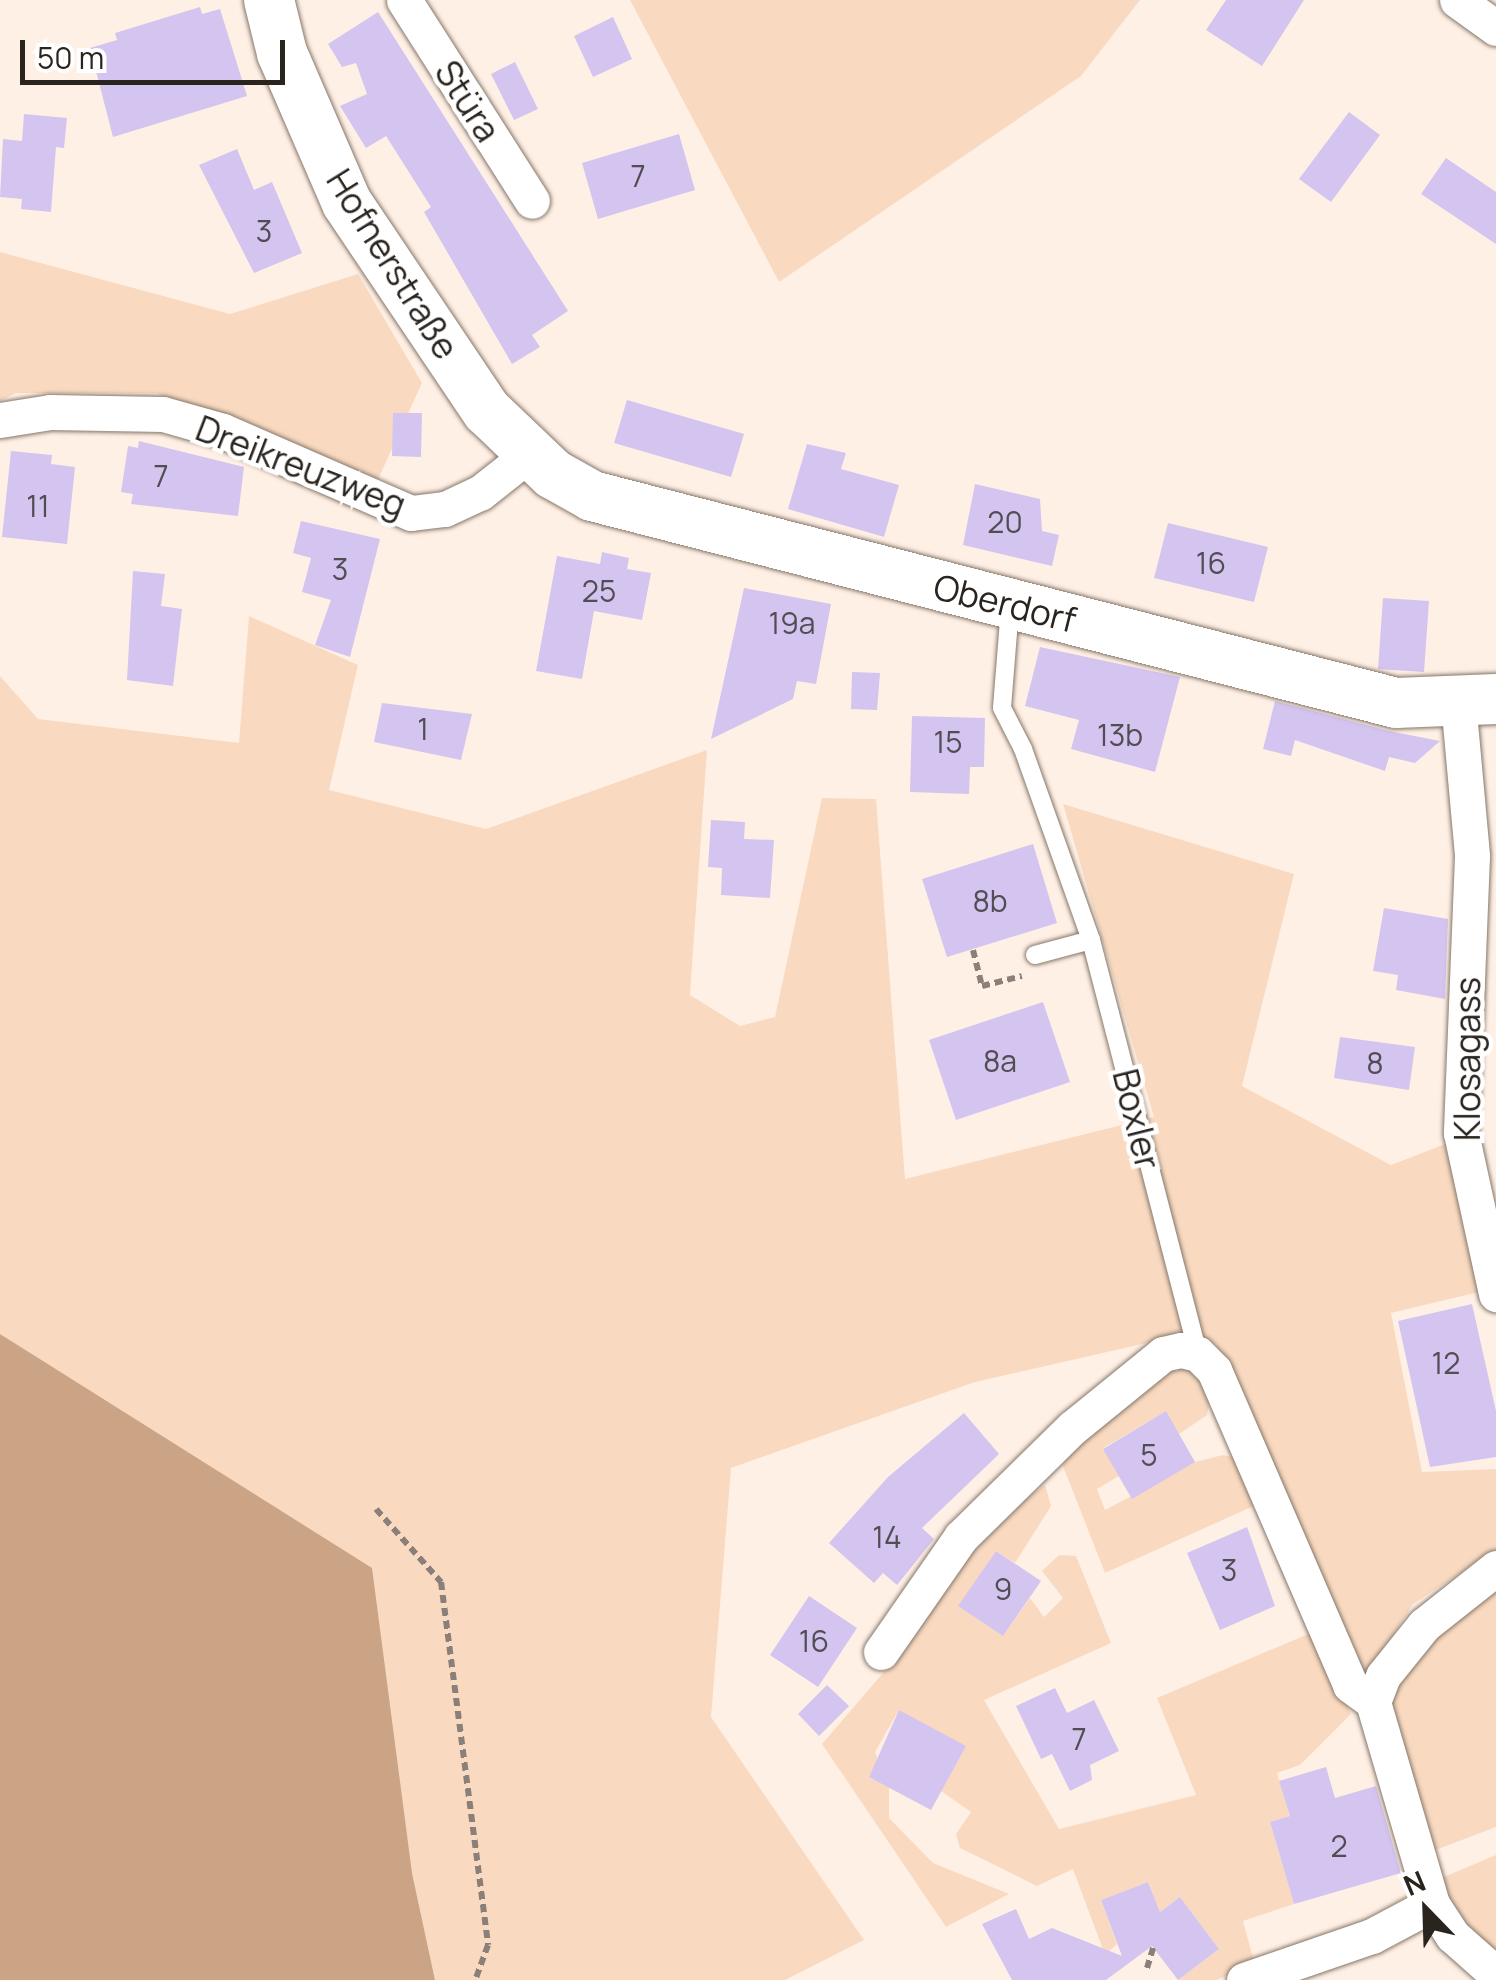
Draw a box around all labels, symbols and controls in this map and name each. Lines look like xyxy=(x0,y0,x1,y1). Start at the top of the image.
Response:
scale bar xyxy=(25,20,290,82)
text: 50 m xyxy=(37,37,104,78)
street label: Stüra xyxy=(426,53,510,149)
house number: 7 xyxy=(630,158,646,194)
street label: Hofnerstraße xyxy=(318,162,468,366)
house number: 3 xyxy=(256,213,272,249)
street label: Dreikreuzweg xyxy=(190,407,412,525)
house number: 7 xyxy=(153,458,169,494)
house number: 11 xyxy=(26,488,50,524)
house number: 20 xyxy=(987,504,1023,540)
house number: 16 xyxy=(1196,545,1226,581)
house number: 3 xyxy=(332,551,348,587)
street label: Oberdorf xyxy=(929,565,1081,641)
house number: 25 xyxy=(582,573,616,609)
house number: 19a xyxy=(769,605,815,641)
house number: 1 xyxy=(417,711,429,747)
house number: 13b xyxy=(1097,717,1143,753)
house number: 15 xyxy=(933,724,963,760)
house number: 8b xyxy=(972,883,1008,919)
street label: Klosagass xyxy=(1446,977,1488,1141)
house number: 8a xyxy=(983,1043,1017,1079)
house number: 8 xyxy=(1366,1045,1384,1081)
street label: Boxler xyxy=(1104,1065,1170,1173)
house number: 12 xyxy=(1432,1345,1460,1381)
house number: 5 xyxy=(1140,1437,1158,1473)
house number: 14 xyxy=(872,1519,902,1555)
house number: 3 xyxy=(1221,1552,1237,1588)
house number: 9 xyxy=(994,1571,1012,1607)
house number: 16 xyxy=(799,1623,829,1659)
house number: 7 xyxy=(1071,1721,1087,1757)
house number: 2 xyxy=(1330,1828,1348,1864)
north arrow xyxy=(1376,1860,1476,1960)
text: N xyxy=(1398,1861,1431,1904)

